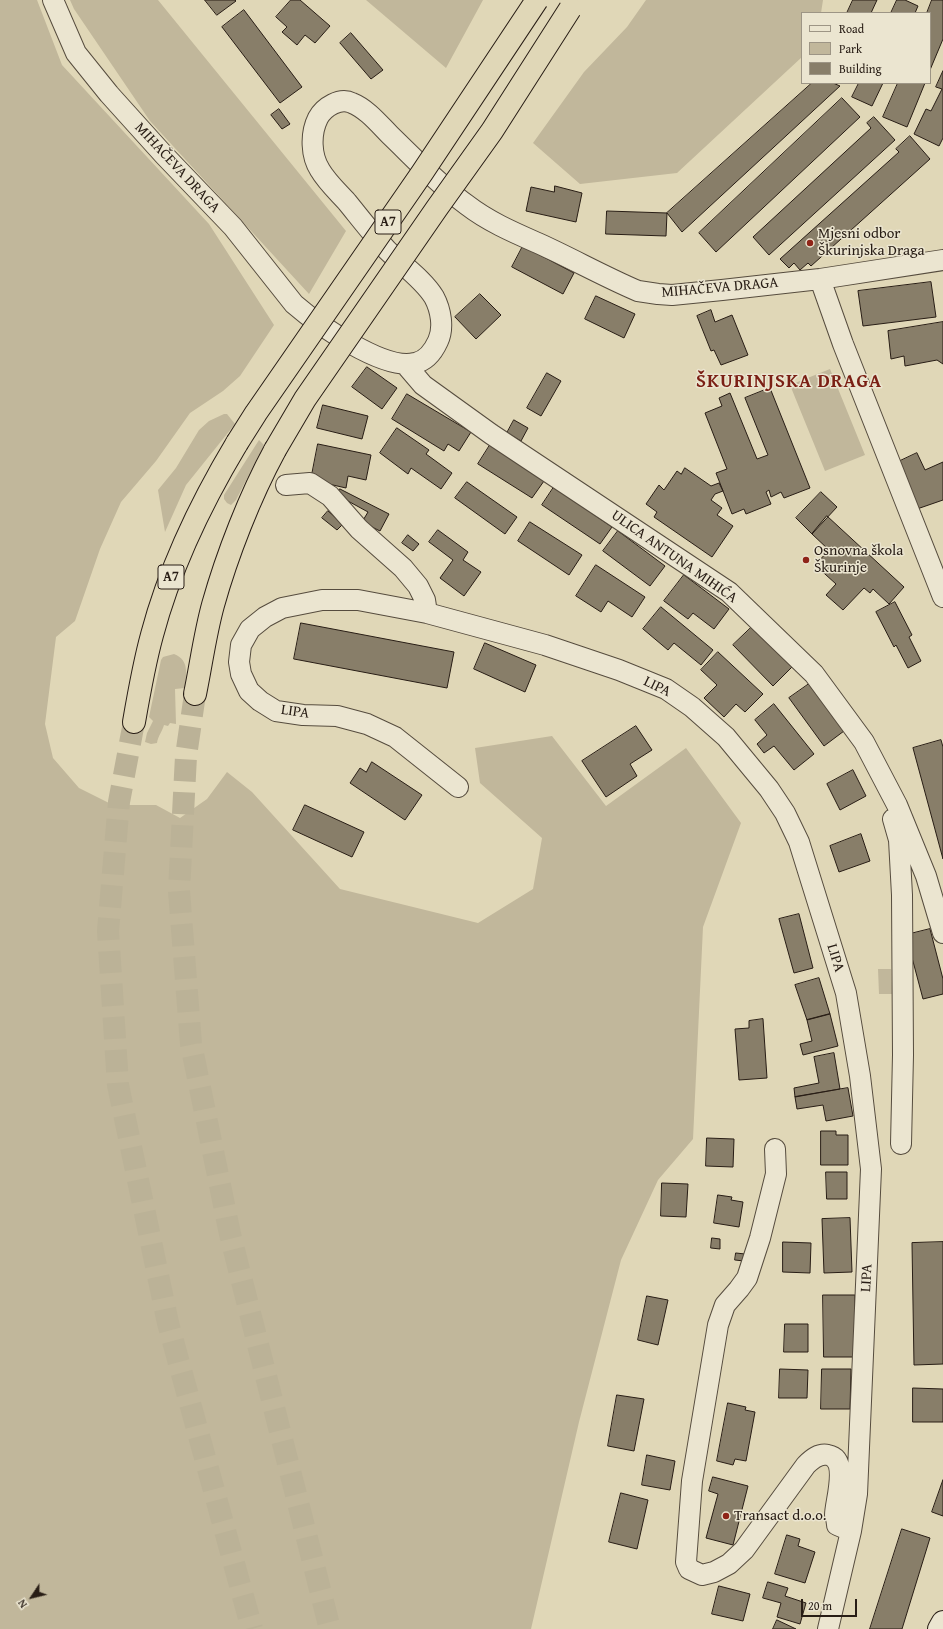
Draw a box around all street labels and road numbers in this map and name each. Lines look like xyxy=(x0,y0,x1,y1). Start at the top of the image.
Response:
street label: MIHAČEVA DRAGA xyxy=(131,119,223,217)
road number: A7 xyxy=(375,210,401,234)
street label: MIHAČEVA DRAGA xyxy=(661,274,779,302)
street label: ULICA ANTUNA MIHIĆA xyxy=(607,507,741,607)
road number: A7 xyxy=(158,565,184,589)
street label: LIPA xyxy=(640,673,674,701)
street label: LIPA xyxy=(280,701,310,723)
street label: LIPA xyxy=(822,942,848,974)
street label: LIPA xyxy=(857,1263,877,1293)

